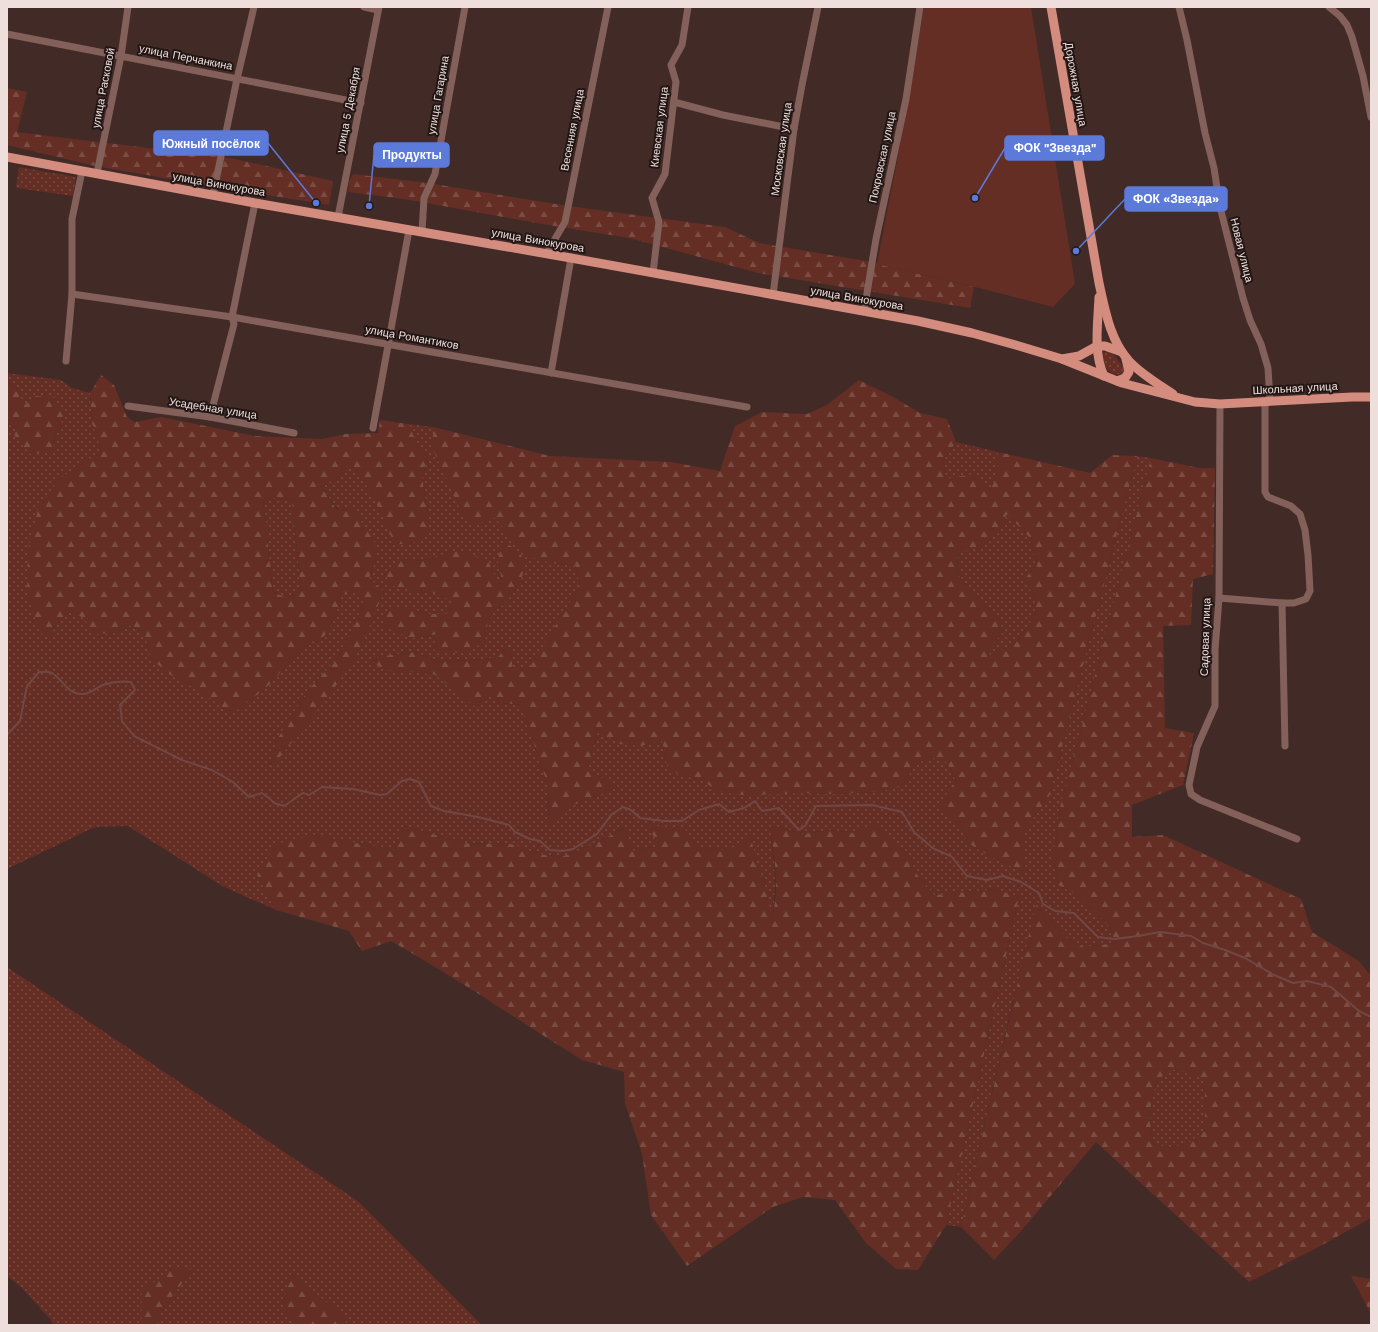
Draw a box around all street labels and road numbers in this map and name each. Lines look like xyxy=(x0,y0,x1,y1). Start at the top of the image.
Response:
street label: Дорожная улица xyxy=(1062,41,1089,128)
street label: улица Перчанкина xyxy=(138,42,235,73)
street label: улица Расковой xyxy=(89,47,118,129)
street label: улица Гагарина xyxy=(425,54,452,136)
street label: улица 5 Декабря xyxy=(334,66,363,154)
street label: Киевская улица xyxy=(648,85,671,168)
street label: Весенняя улица xyxy=(558,87,587,172)
street label: Московская улица xyxy=(768,101,795,197)
street label: Покровская улица xyxy=(866,109,899,204)
street label: улица Винокурова xyxy=(171,170,267,199)
street label: Новая улица xyxy=(1227,217,1256,284)
street label: улица Винокурова xyxy=(490,226,586,255)
street label: улица Винокурова xyxy=(809,284,905,313)
street label: улица Романтиков xyxy=(364,323,460,352)
street label: Школьная улица xyxy=(1252,380,1339,397)
street label: Усадебная улица xyxy=(168,395,259,422)
street label: Садовая улица xyxy=(1198,597,1213,676)

